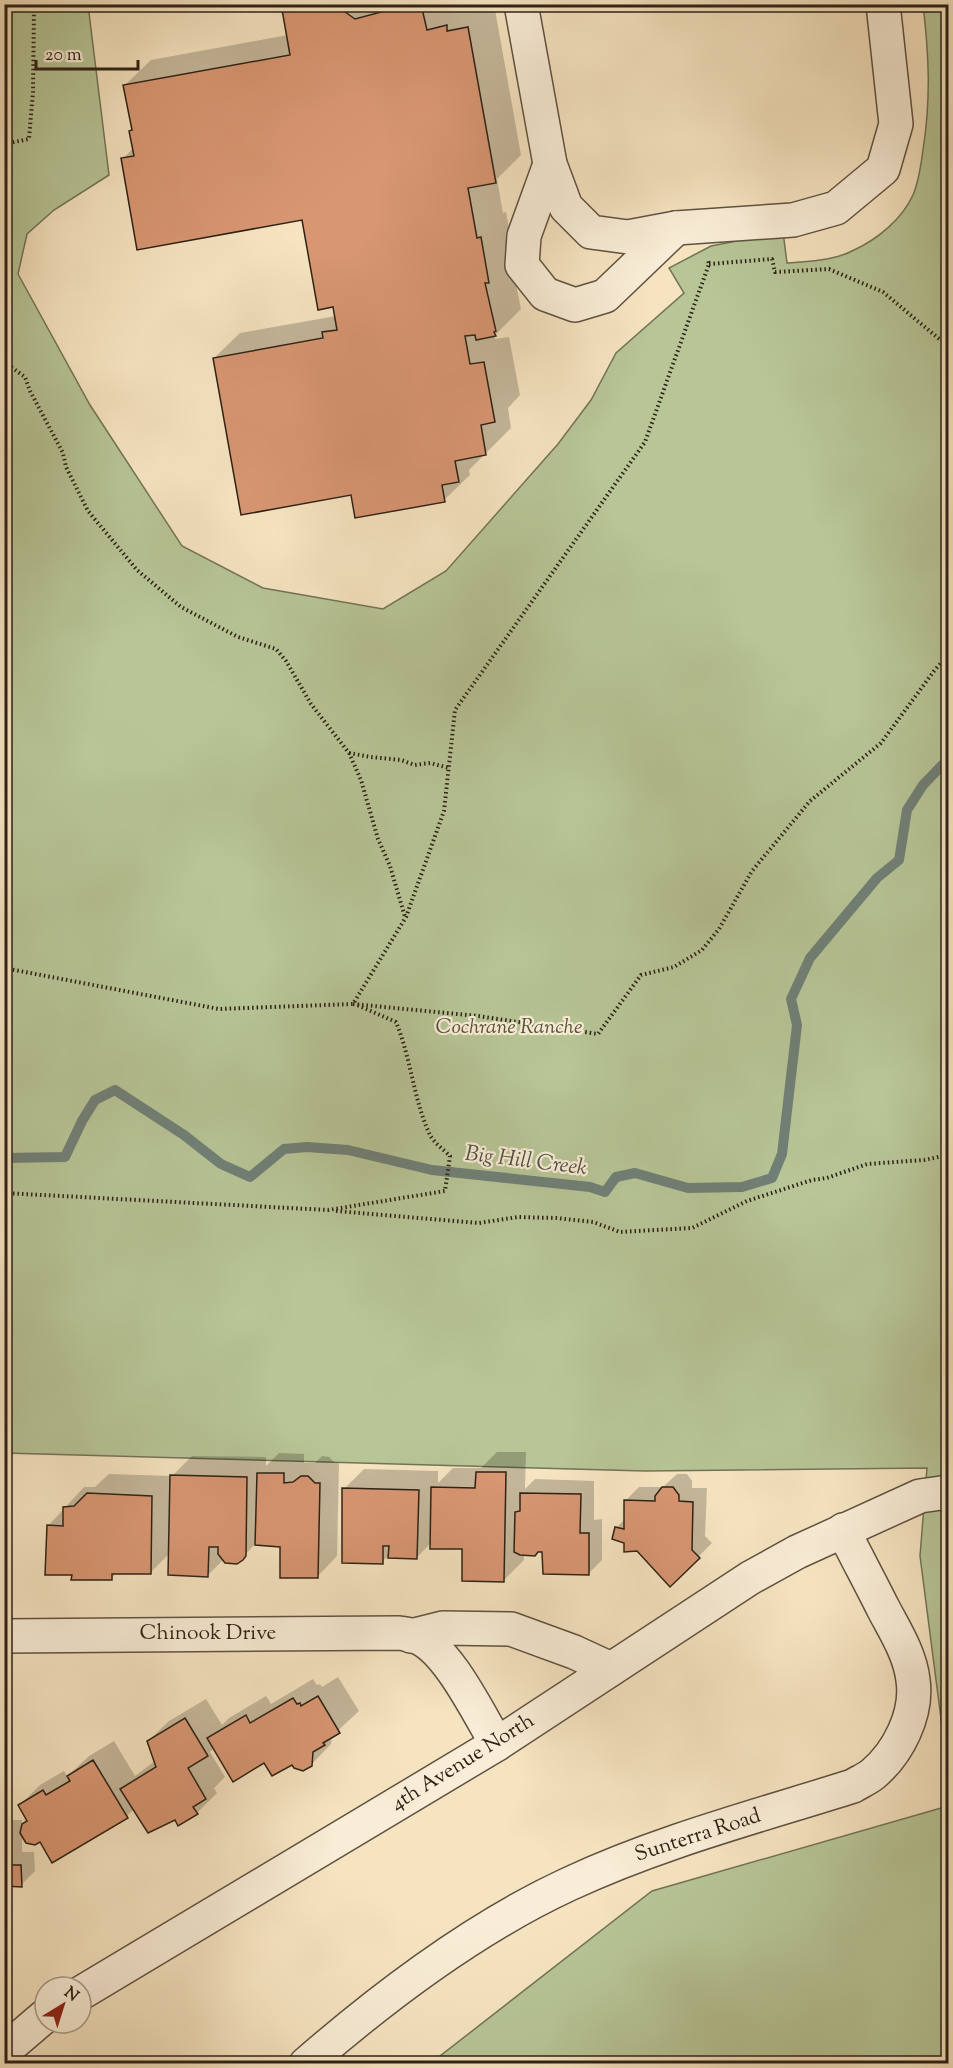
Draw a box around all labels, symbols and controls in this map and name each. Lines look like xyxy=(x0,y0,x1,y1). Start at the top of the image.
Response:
scale bar xyxy=(36,33,138,71)
text: 20 m xyxy=(45,43,82,69)
park label: Cochrane Ranche xyxy=(436,1013,582,1043)
water label: Big Hill Creek xyxy=(463,1139,589,1185)
street label: Chinook Drive xyxy=(140,1619,276,1649)
street label: 4th Avenue North xyxy=(385,1707,541,1819)
street label: Sunterra Road xyxy=(631,1801,765,1870)
north arrow xyxy=(33,1975,93,2035)
text: N xyxy=(59,1982,83,2008)

